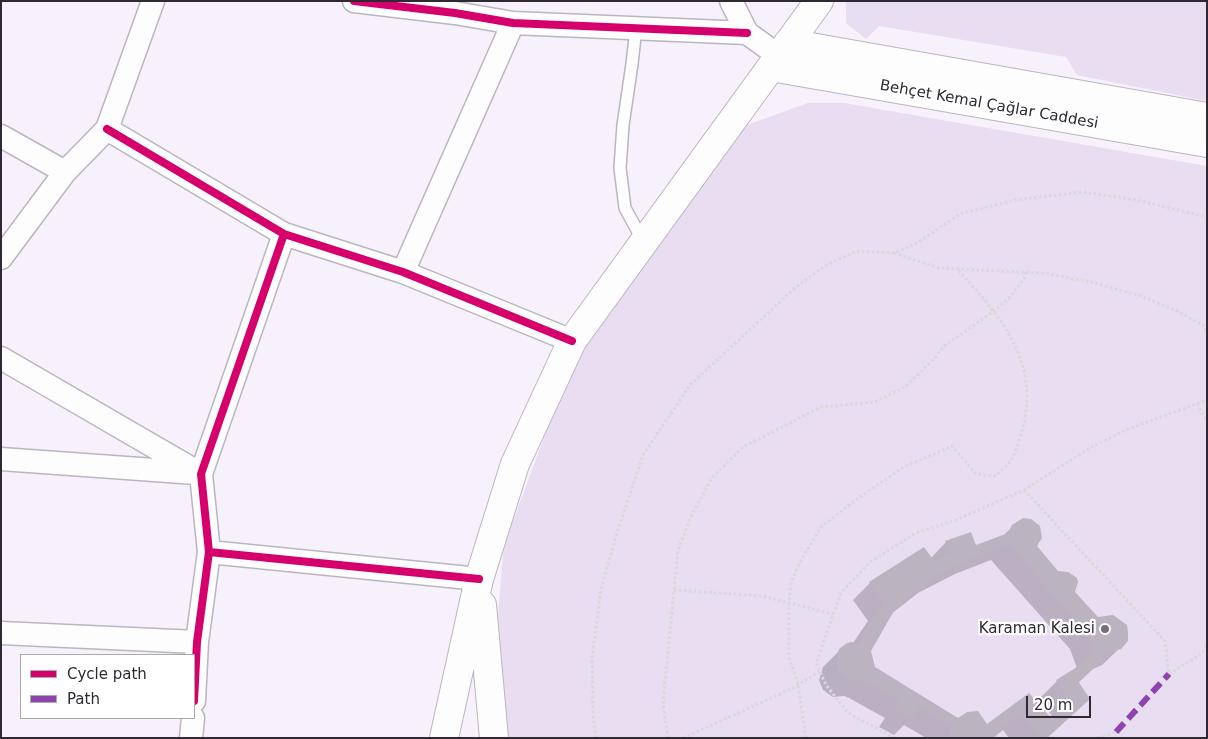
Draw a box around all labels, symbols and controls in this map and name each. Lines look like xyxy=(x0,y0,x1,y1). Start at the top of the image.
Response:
street label: Behçet Kemal Çağlar Caddesi xyxy=(878,77,1100,133)
place label: Karaman Kalesi xyxy=(979,620,1095,638)
marker: Karaman Kalesi xyxy=(1099,623,1111,635)
legend xyxy=(20,654,195,719)
text: Cycle path xyxy=(67,665,147,683)
scale bar xyxy=(1028,686,1093,718)
text: Path xyxy=(67,690,100,708)
text: 20 m xyxy=(1034,696,1072,714)

